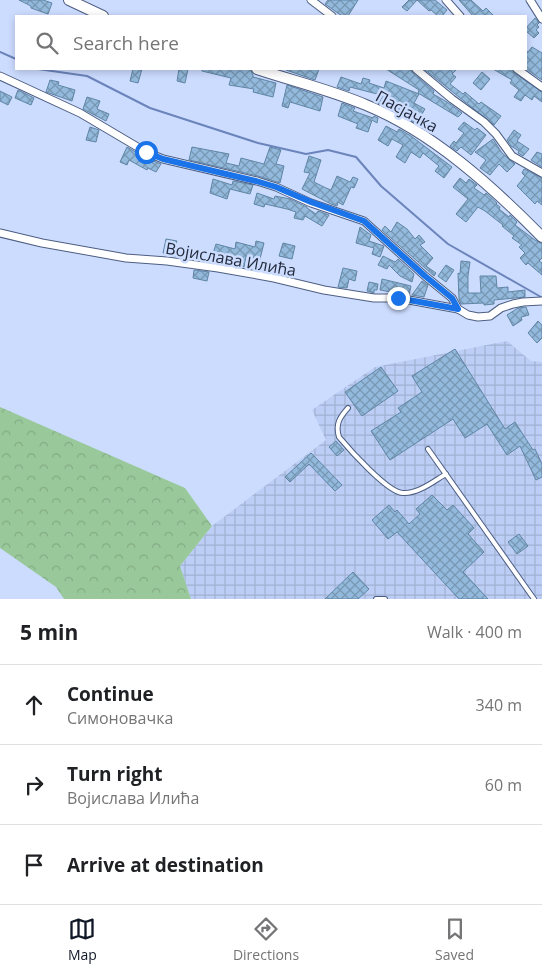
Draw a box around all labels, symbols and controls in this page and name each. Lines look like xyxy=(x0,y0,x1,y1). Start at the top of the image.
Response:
search box xyxy=(15,15,527,70)
icon: search xyxy=(33,29,61,57)
text: Search here xyxy=(73,30,179,56)
street label: Пасјачка xyxy=(372,85,442,137)
route start xyxy=(135,141,158,164)
street label: Војислава Илића xyxy=(164,237,298,281)
route end xyxy=(387,287,410,310)
text: 5 min xyxy=(20,618,78,646)
text: Walk · 400 m xyxy=(427,621,522,643)
text: Continue xyxy=(67,681,154,707)
icon: ahead xyxy=(20,691,48,719)
text: 340 m xyxy=(476,694,522,716)
text: Симоновачка xyxy=(67,707,173,729)
text: Turn right xyxy=(67,761,162,787)
icon: right xyxy=(20,771,48,799)
text: 60 m xyxy=(485,774,522,796)
text: Војислава Илића xyxy=(67,787,199,809)
icon: arrive xyxy=(20,851,48,879)
text: Arrive at destination xyxy=(67,852,264,878)
tab: Map xyxy=(68,915,97,964)
tab: Directions xyxy=(233,915,299,964)
tab: Saved xyxy=(435,915,474,964)

